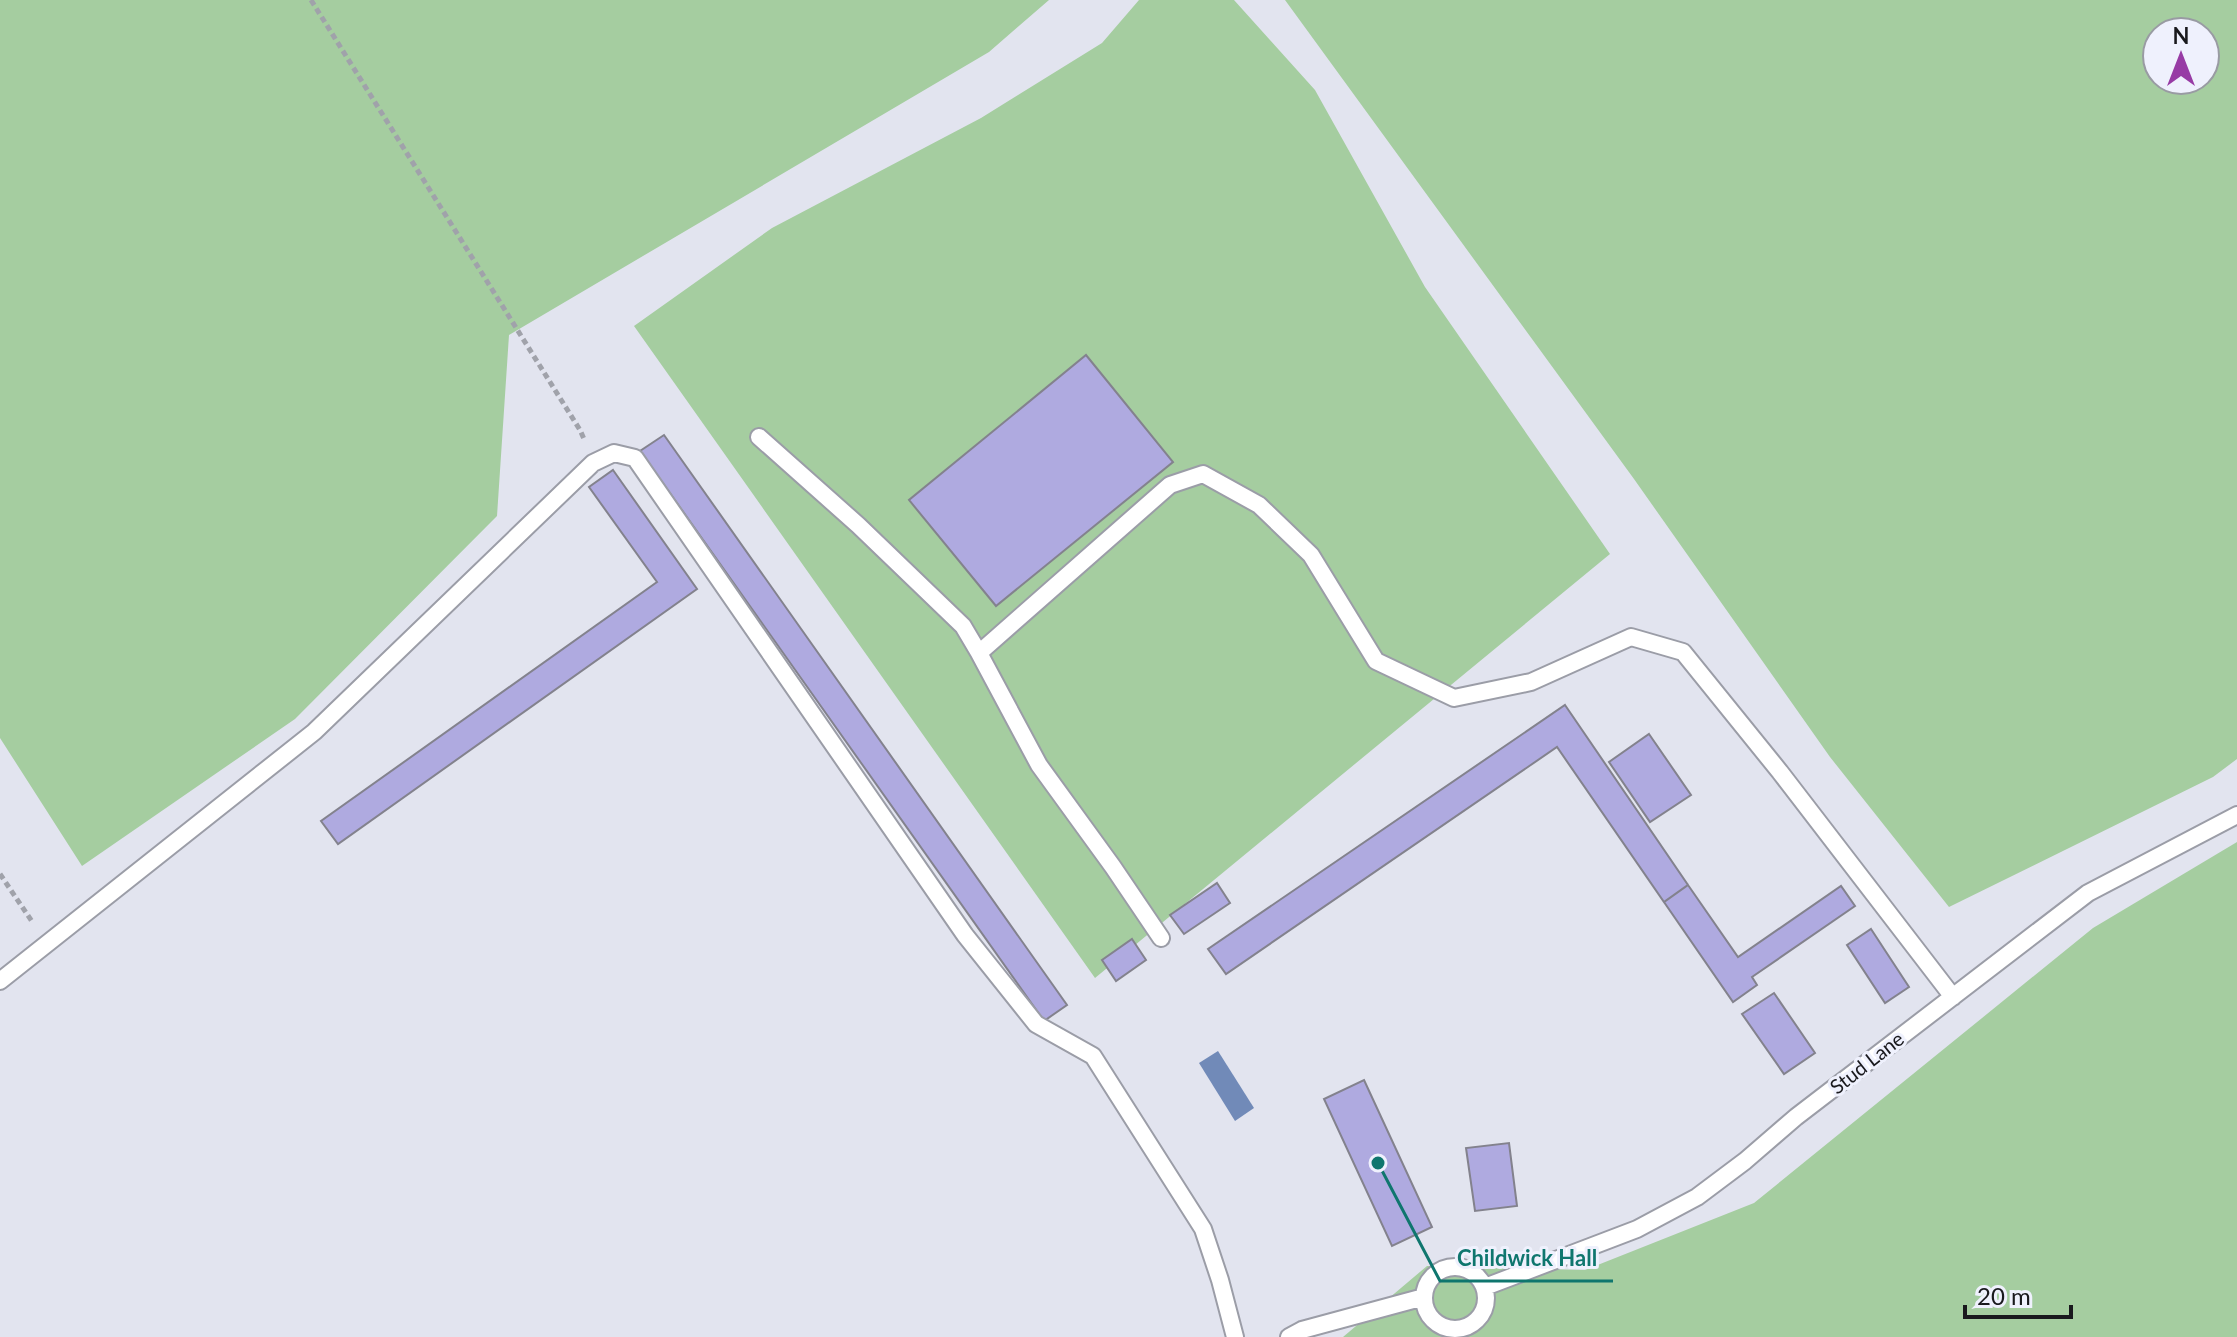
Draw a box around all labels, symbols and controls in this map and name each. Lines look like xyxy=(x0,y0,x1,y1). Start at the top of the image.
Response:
north arrow xyxy=(2141,16,2221,96)
text: N xyxy=(2173,22,2189,49)
street label: Stud Lane xyxy=(1825,1026,1908,1098)
callout: Childwick Hall xyxy=(1440,1235,1613,1281)
text: Childwick Hall xyxy=(1457,1244,1597,1271)
scale bar xyxy=(1965,1269,2071,1319)
text: 20 m xyxy=(1977,1281,2031,1310)

